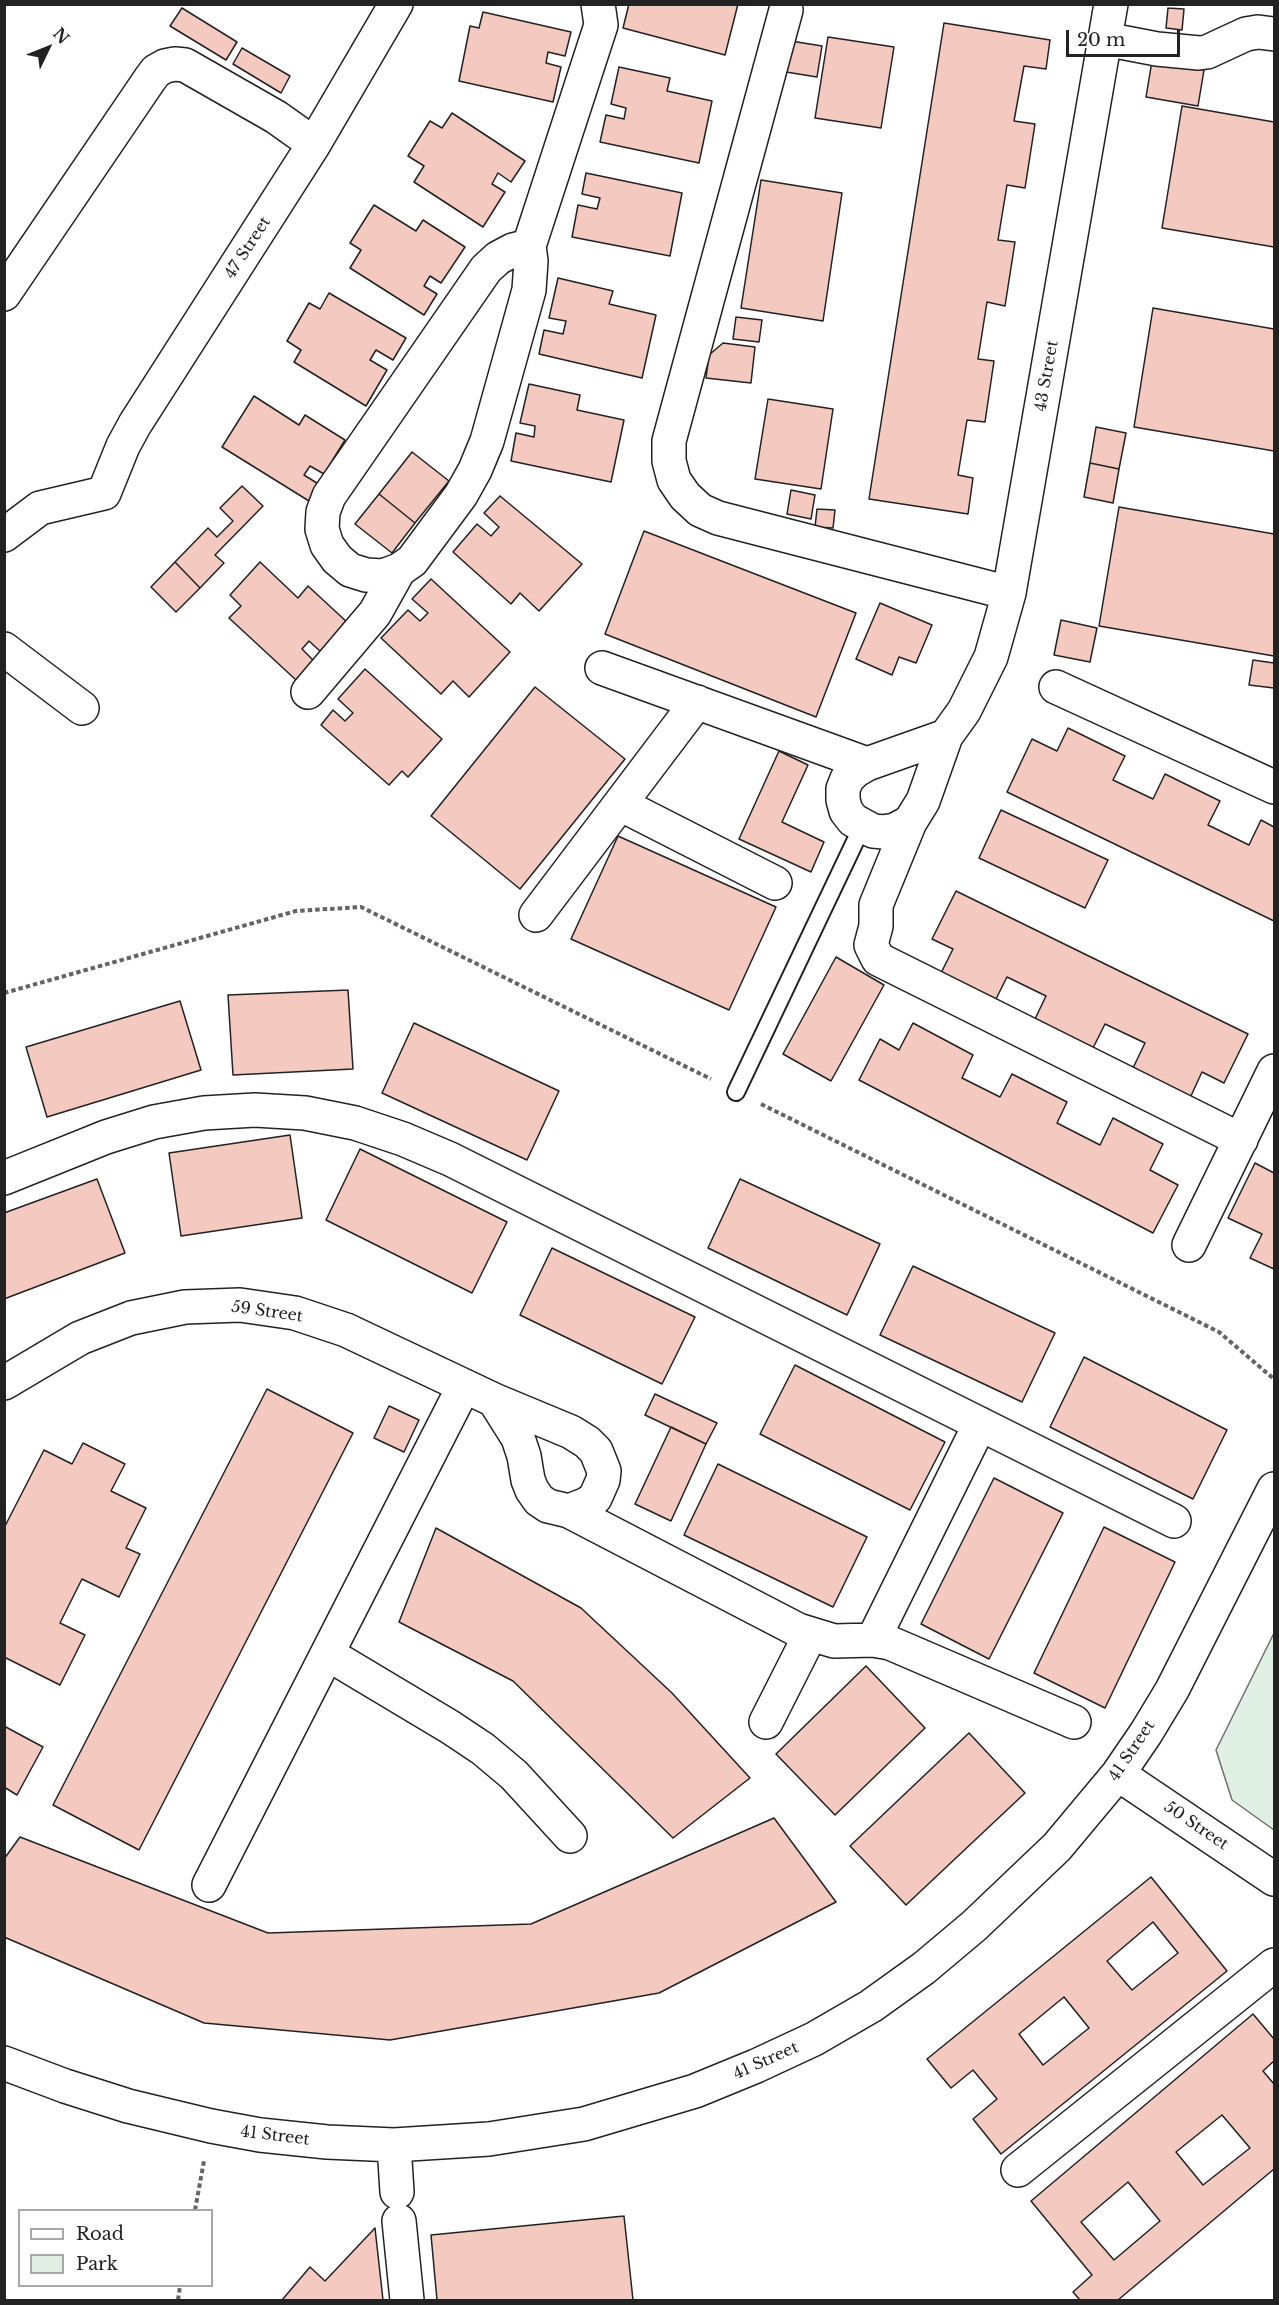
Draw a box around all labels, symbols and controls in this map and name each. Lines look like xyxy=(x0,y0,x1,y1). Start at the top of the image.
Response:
north arrow xyxy=(18,18,78,78)
scale bar xyxy=(1069,18,1183,56)
text: N xyxy=(49,23,74,48)
text: 20 m xyxy=(1077,29,1125,51)
street label: 47 Street xyxy=(221,213,275,283)
street label: 43 Street xyxy=(1031,339,1063,413)
street label: 59 Street xyxy=(230,1297,304,1327)
street label: 41 Street xyxy=(1105,1717,1159,1785)
street label: 50 Street xyxy=(1160,1798,1232,1854)
street label: 41 Street xyxy=(730,2038,802,2084)
street label: 41 Street xyxy=(239,2122,311,2150)
legend xyxy=(18,2209,213,2287)
text: Road xyxy=(76,2223,124,2245)
text: Park xyxy=(76,2253,118,2275)

